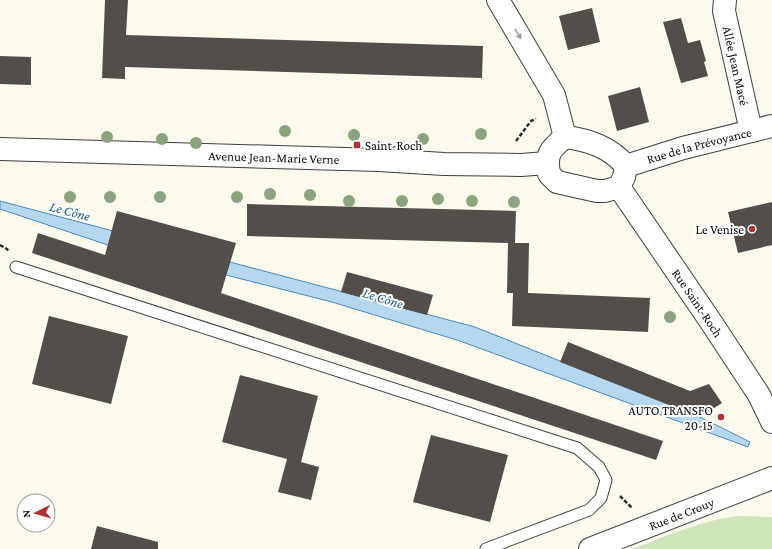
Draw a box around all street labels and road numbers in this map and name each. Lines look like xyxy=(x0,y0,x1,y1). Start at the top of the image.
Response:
street label: Allée Jean Macé xyxy=(720,25,752,107)
street label: Rue de la Prévoyance xyxy=(645,124,753,167)
street label: Avenue Jean-Marie Verne xyxy=(208,148,340,167)
street label: Rue Saint-Roch xyxy=(669,266,726,340)
street label: Rue de Crouy xyxy=(647,494,717,533)

